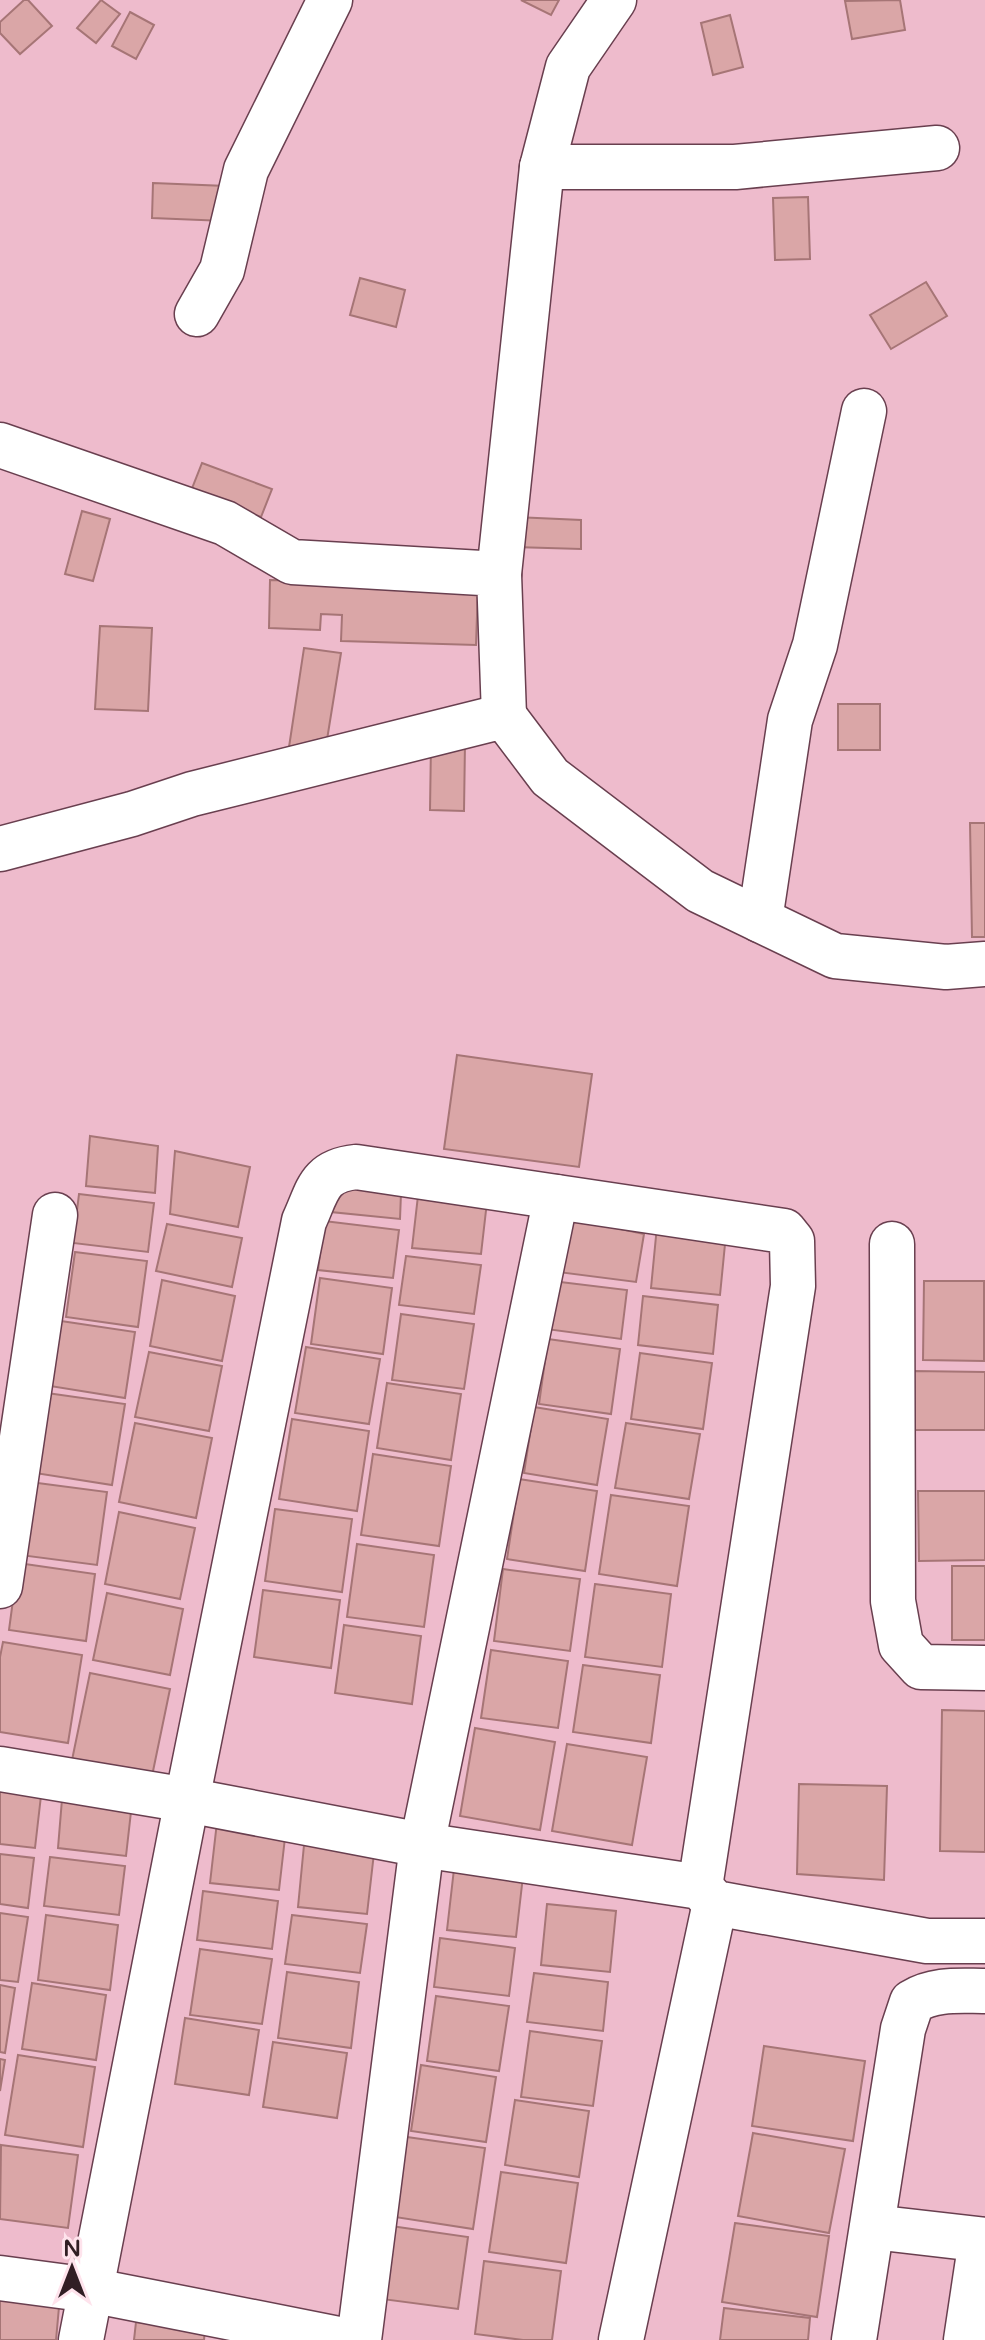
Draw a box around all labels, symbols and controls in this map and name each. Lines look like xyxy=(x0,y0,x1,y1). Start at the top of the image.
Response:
north arrow xyxy=(32,2228,112,2308)
text: N xyxy=(63,2236,81,2262)

